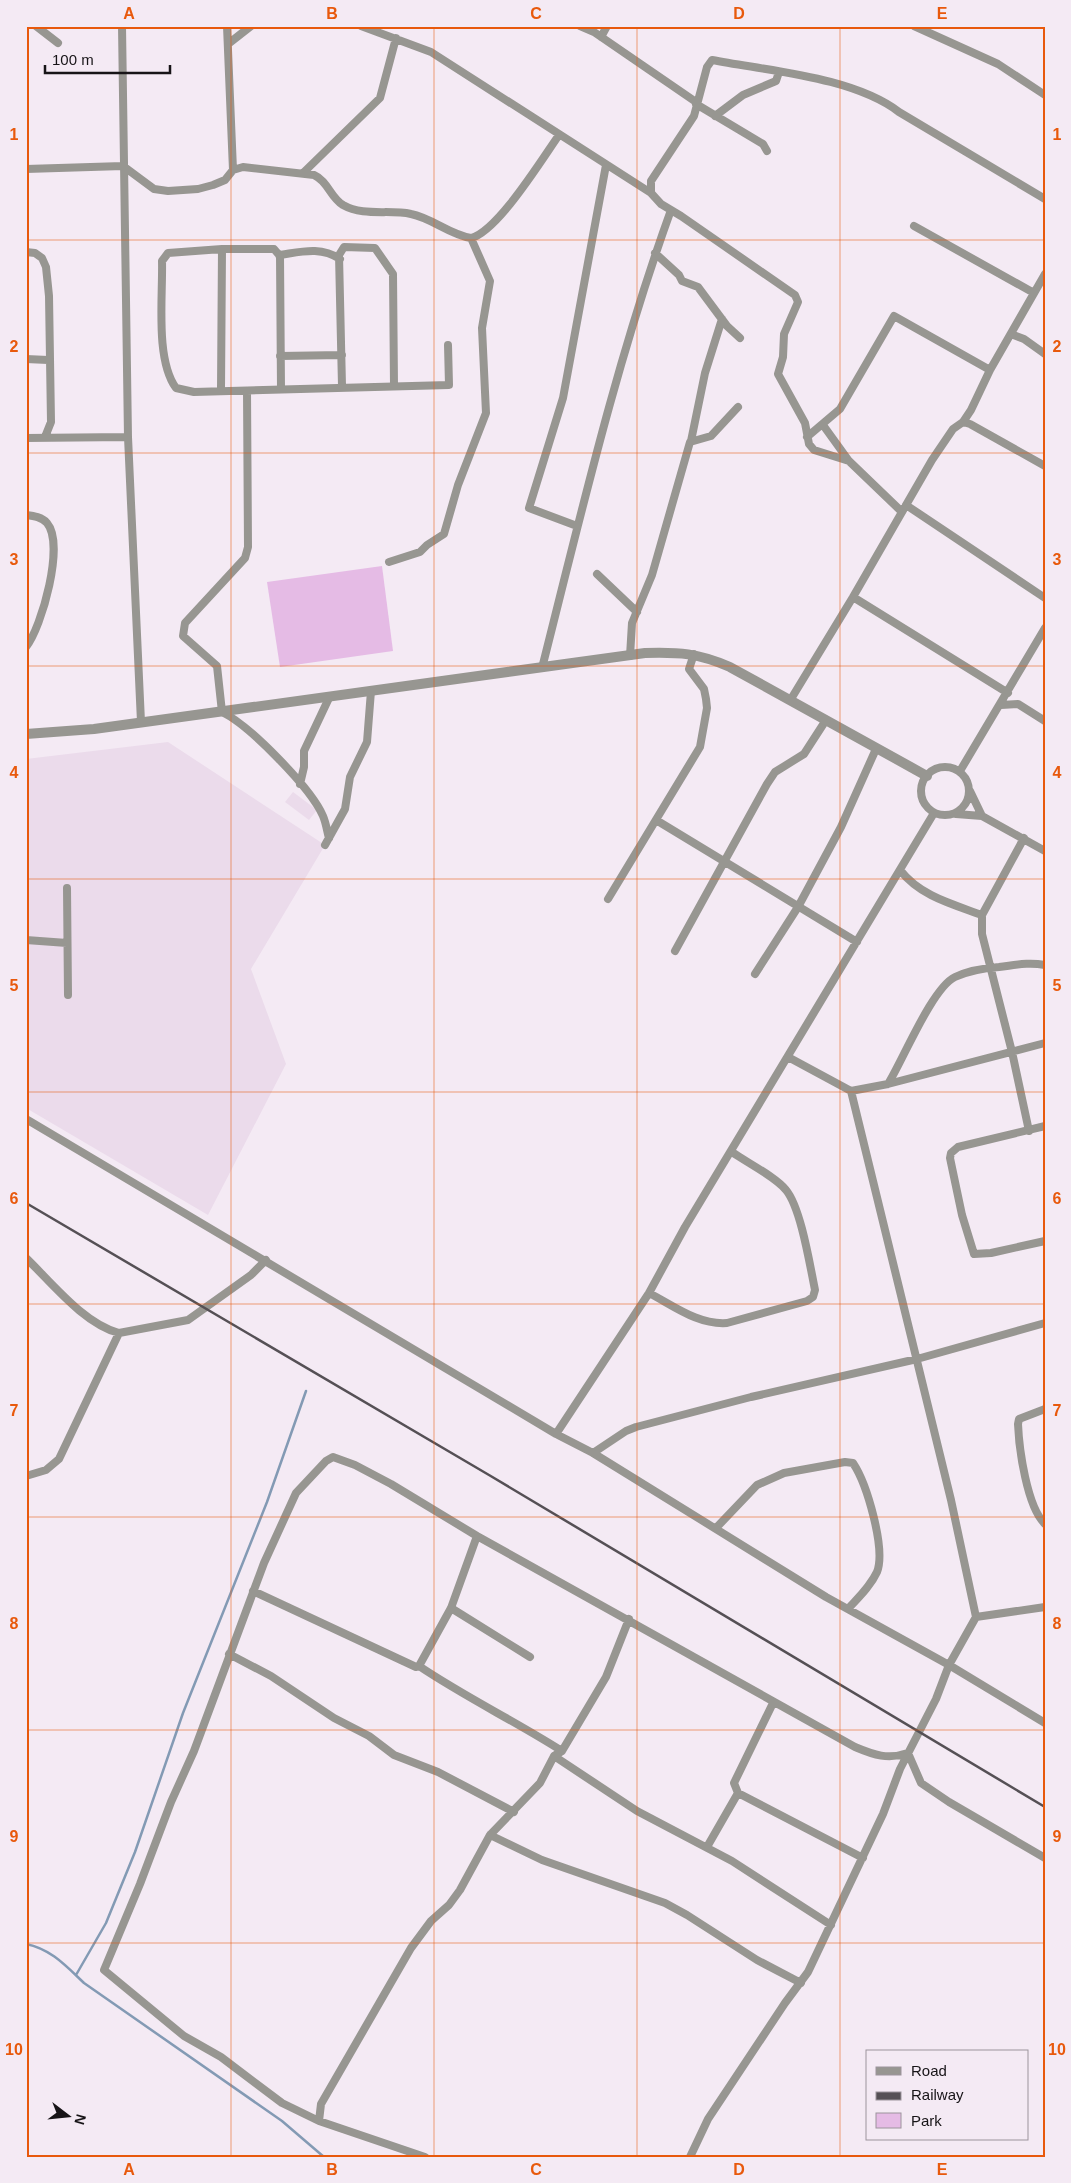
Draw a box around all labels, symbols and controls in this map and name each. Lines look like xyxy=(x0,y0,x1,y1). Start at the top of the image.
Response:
text: A xyxy=(123,5,135,22)
text: B xyxy=(326,5,338,22)
text: C xyxy=(530,5,542,22)
text: D xyxy=(733,5,745,22)
text: E xyxy=(937,5,948,22)
scale bar xyxy=(45,42,170,74)
text: 100 m xyxy=(52,51,94,68)
text: 1 xyxy=(10,126,19,143)
text: 1 xyxy=(1053,126,1062,143)
text: 2 xyxy=(10,338,19,355)
text: 2 xyxy=(1053,338,1062,355)
text: 3 xyxy=(10,551,19,568)
text: 3 xyxy=(1053,551,1062,568)
text: 4 xyxy=(10,764,19,781)
text: 4 xyxy=(1053,764,1062,781)
text: 5 xyxy=(10,977,19,994)
text: 5 xyxy=(1053,977,1062,994)
text: 6 xyxy=(10,1190,19,1207)
text: 6 xyxy=(1053,1190,1062,1207)
text: 7 xyxy=(10,1402,19,1419)
text: 7 xyxy=(1053,1402,1062,1419)
text: 8 xyxy=(10,1615,19,1632)
text: 8 xyxy=(1053,1615,1062,1632)
text: 9 xyxy=(10,1828,19,1845)
text: 9 xyxy=(1053,1828,1062,1845)
text: 10 xyxy=(5,2041,23,2058)
text: 10 xyxy=(1048,2041,1066,2058)
legend xyxy=(866,2050,1028,2140)
text: Road xyxy=(911,2062,947,2079)
text: Railway xyxy=(911,2086,964,2103)
north arrow xyxy=(42,2090,92,2140)
text: Park xyxy=(911,2112,942,2129)
text: N xyxy=(71,2113,90,2127)
text: A xyxy=(123,2161,135,2178)
text: B xyxy=(326,2161,338,2178)
text: C xyxy=(530,2161,542,2178)
text: D xyxy=(733,2161,745,2178)
text: E xyxy=(937,2161,948,2178)

